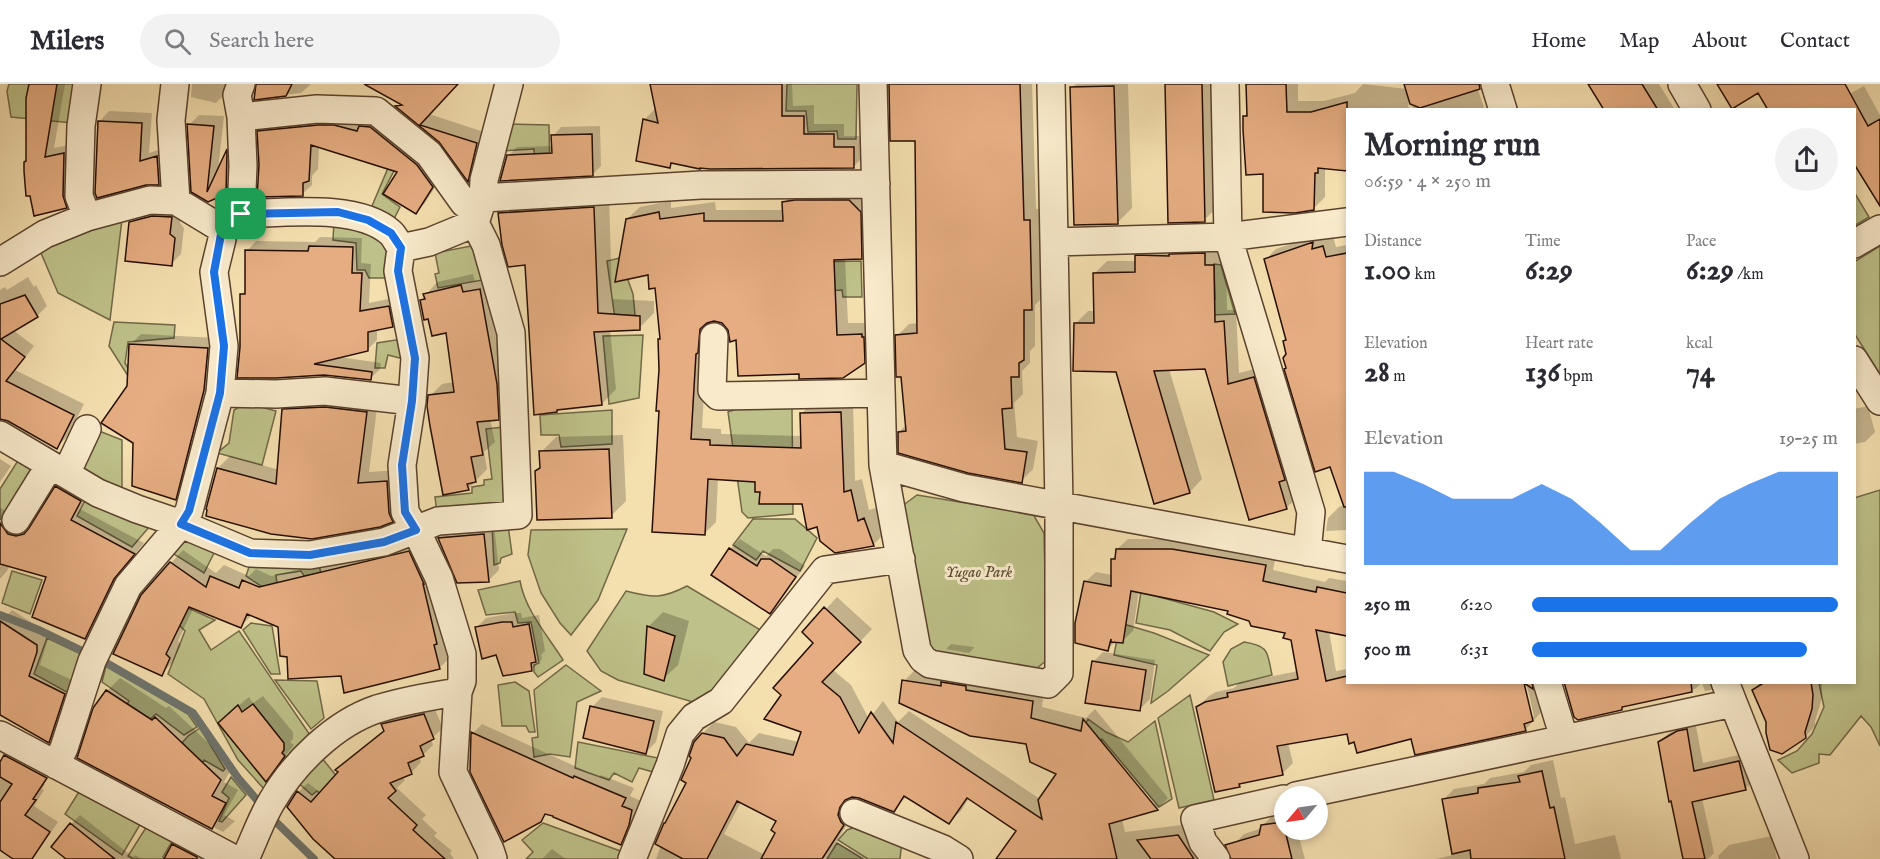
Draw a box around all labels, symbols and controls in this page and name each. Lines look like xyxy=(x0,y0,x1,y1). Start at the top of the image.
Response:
search box xyxy=(140,14,560,68)
text: Milers xyxy=(30,24,104,59)
icon: search xyxy=(161,25,194,58)
text: Search here xyxy=(209,27,314,55)
text: Home xyxy=(1531,28,1586,55)
text: Map xyxy=(1619,28,1659,55)
text: About xyxy=(1692,28,1747,55)
text: Contact xyxy=(1780,28,1850,55)
text: Morning run xyxy=(1364,125,1540,167)
button: share xyxy=(1775,128,1838,191)
text: 06:59 · 4 × 250 m xyxy=(1364,169,1491,194)
pin xyxy=(215,188,266,239)
icon: arrive xyxy=(224,197,257,230)
text: Distance xyxy=(1364,232,1422,252)
text: Time xyxy=(1525,232,1561,252)
text: Pace xyxy=(1686,232,1716,252)
text: 1.00 xyxy=(1364,252,1411,290)
text: 6:29 xyxy=(1525,252,1573,290)
text: 6:29 xyxy=(1686,252,1734,290)
text: km xyxy=(1411,265,1436,285)
text: /km xyxy=(1734,265,1764,285)
text: Elevation xyxy=(1364,334,1427,354)
text: Heart rate xyxy=(1525,334,1593,354)
text: kcal xyxy=(1686,334,1713,354)
text: 28 xyxy=(1364,354,1390,392)
text: 136 xyxy=(1525,354,1560,392)
text: 74 xyxy=(1686,354,1715,392)
text: m xyxy=(1390,367,1406,387)
text: bpm xyxy=(1560,367,1593,387)
text: Elevation xyxy=(1364,426,1443,451)
text: 19–25 m xyxy=(1779,426,1838,451)
park label: Yugao Park xyxy=(946,563,1013,583)
text: 250 m xyxy=(1364,592,1410,617)
text: 6:20 xyxy=(1460,592,1493,617)
text: 500 m xyxy=(1364,637,1411,662)
text: 6:31 xyxy=(1460,637,1489,662)
north arrow xyxy=(1274,786,1328,840)
map controls xyxy=(1274,786,1328,840)

